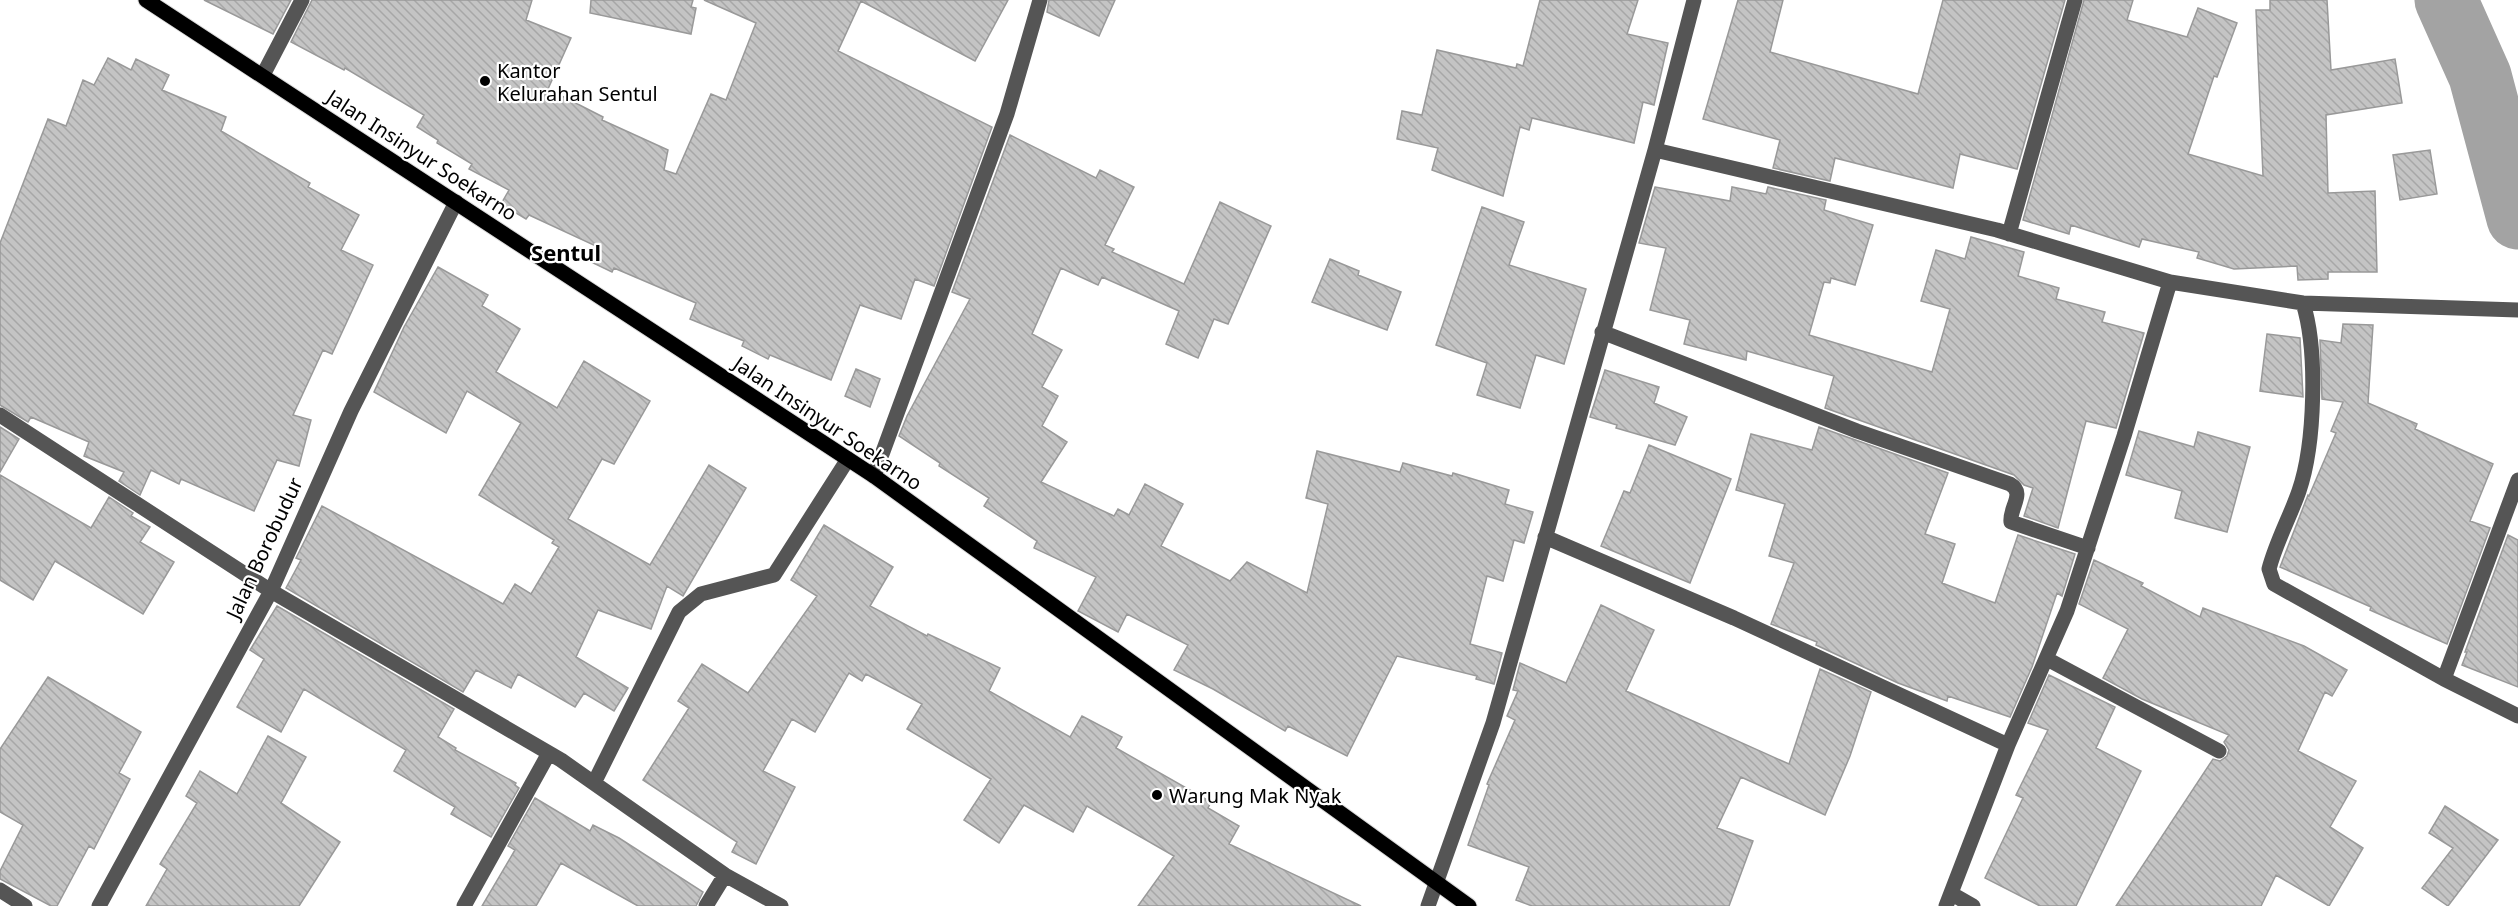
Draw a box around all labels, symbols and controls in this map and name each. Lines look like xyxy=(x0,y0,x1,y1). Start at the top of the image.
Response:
place label: Kantor Kelurahan Sentul xyxy=(497,57,658,107)
marker: Kantor Kelurahan Sentul xyxy=(478,74,492,88)
street label: Jalan Insinyur Soekarno xyxy=(320,82,522,227)
district label: Sentul xyxy=(531,237,601,267)
street label: Jalan Insinyur Soekarno xyxy=(727,349,928,496)
street label: Jalan Borobudur xyxy=(219,473,309,625)
place label: Warung Mak Nyak xyxy=(1169,782,1342,809)
marker: Warung Mak Nyak xyxy=(1150,788,1164,802)

